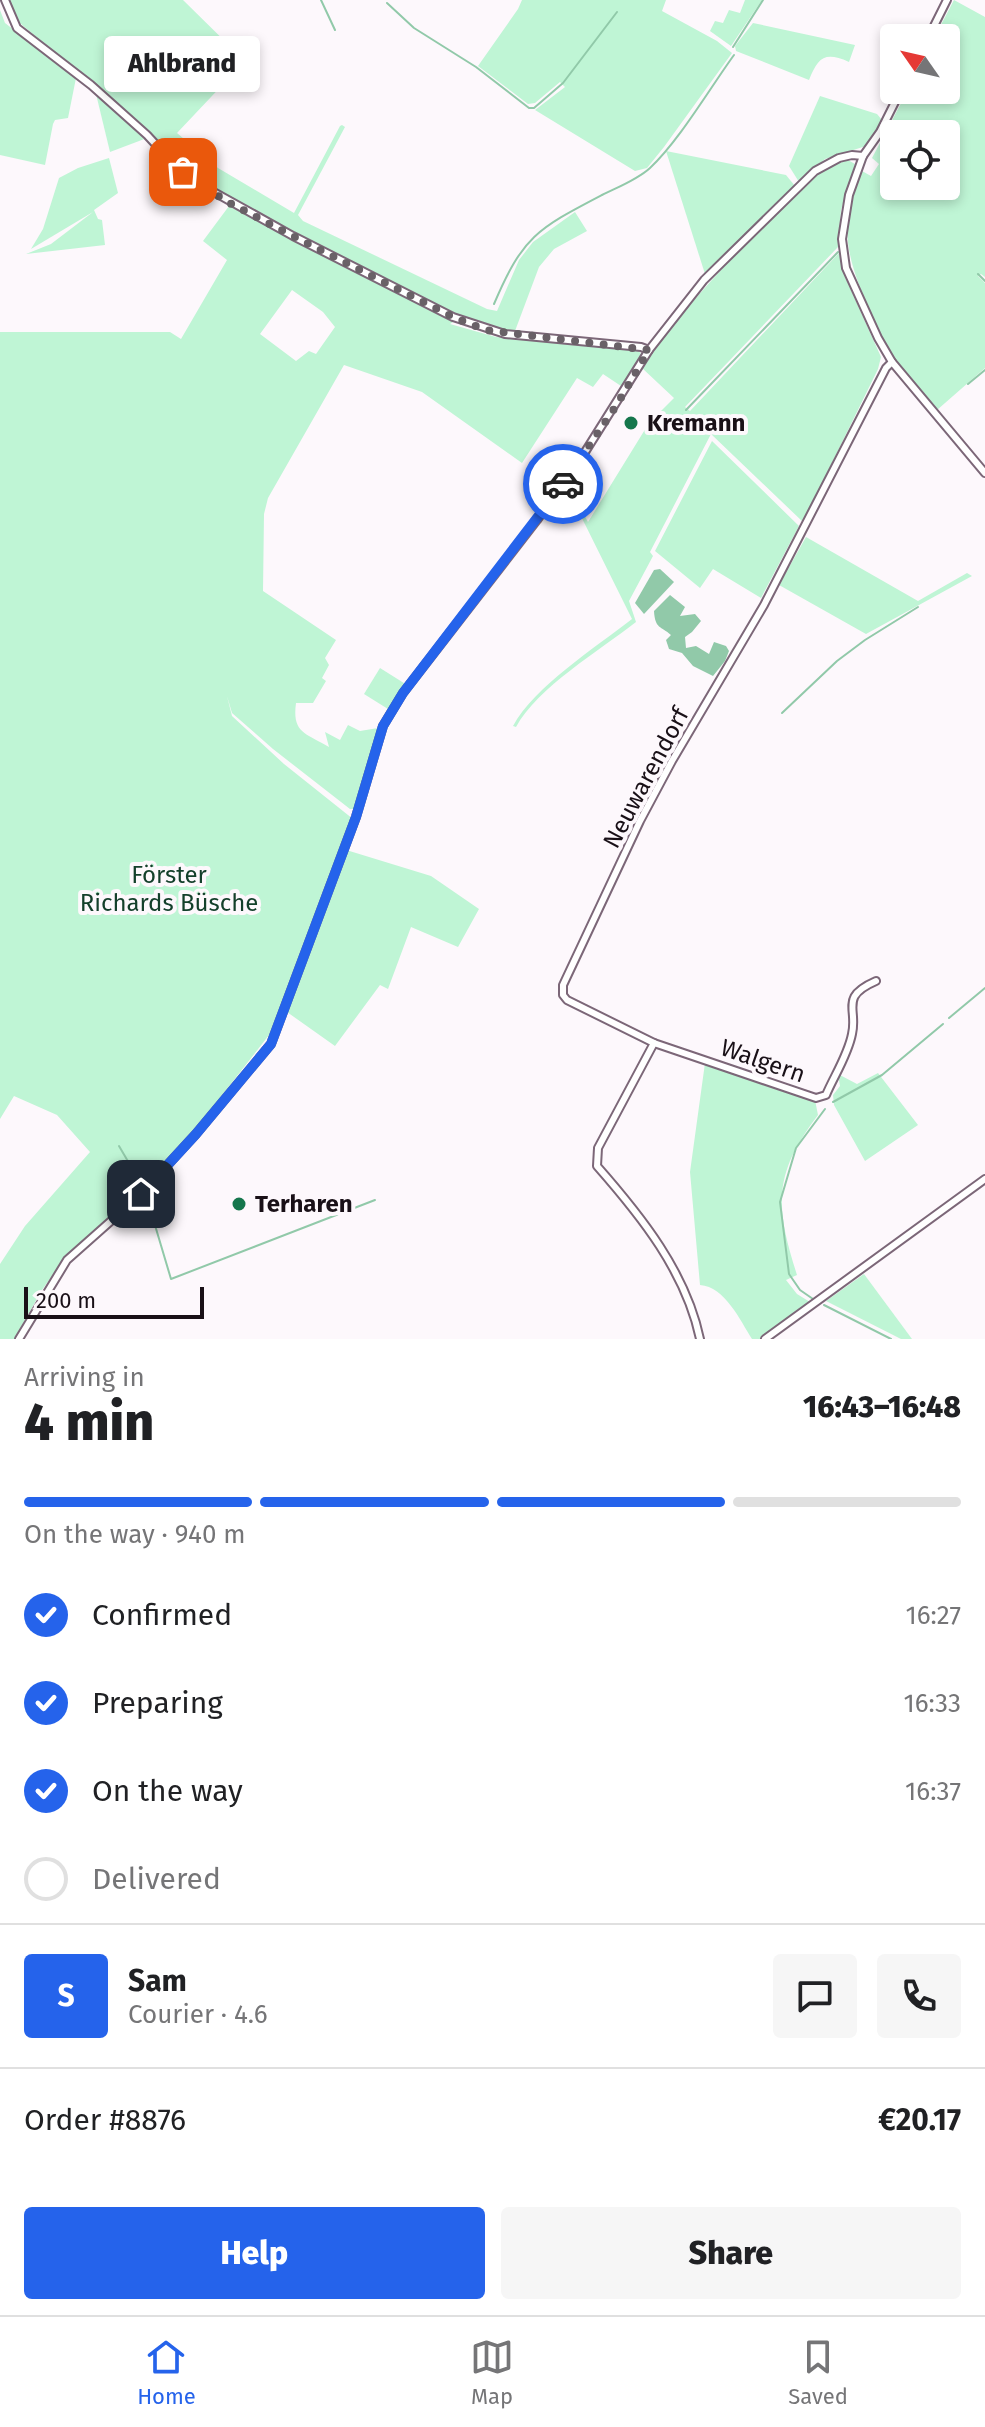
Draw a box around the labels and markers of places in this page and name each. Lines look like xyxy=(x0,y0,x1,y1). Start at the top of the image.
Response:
callout: Ahlbrand xyxy=(105,36,261,92)
pin xyxy=(149,138,217,206)
place label: Kremann xyxy=(647,409,745,437)
marker: Kremann xyxy=(622,414,640,432)
pin xyxy=(107,1160,175,1228)
place label: Terharen xyxy=(255,1190,353,1218)
marker: Terharen xyxy=(230,1195,248,1213)

